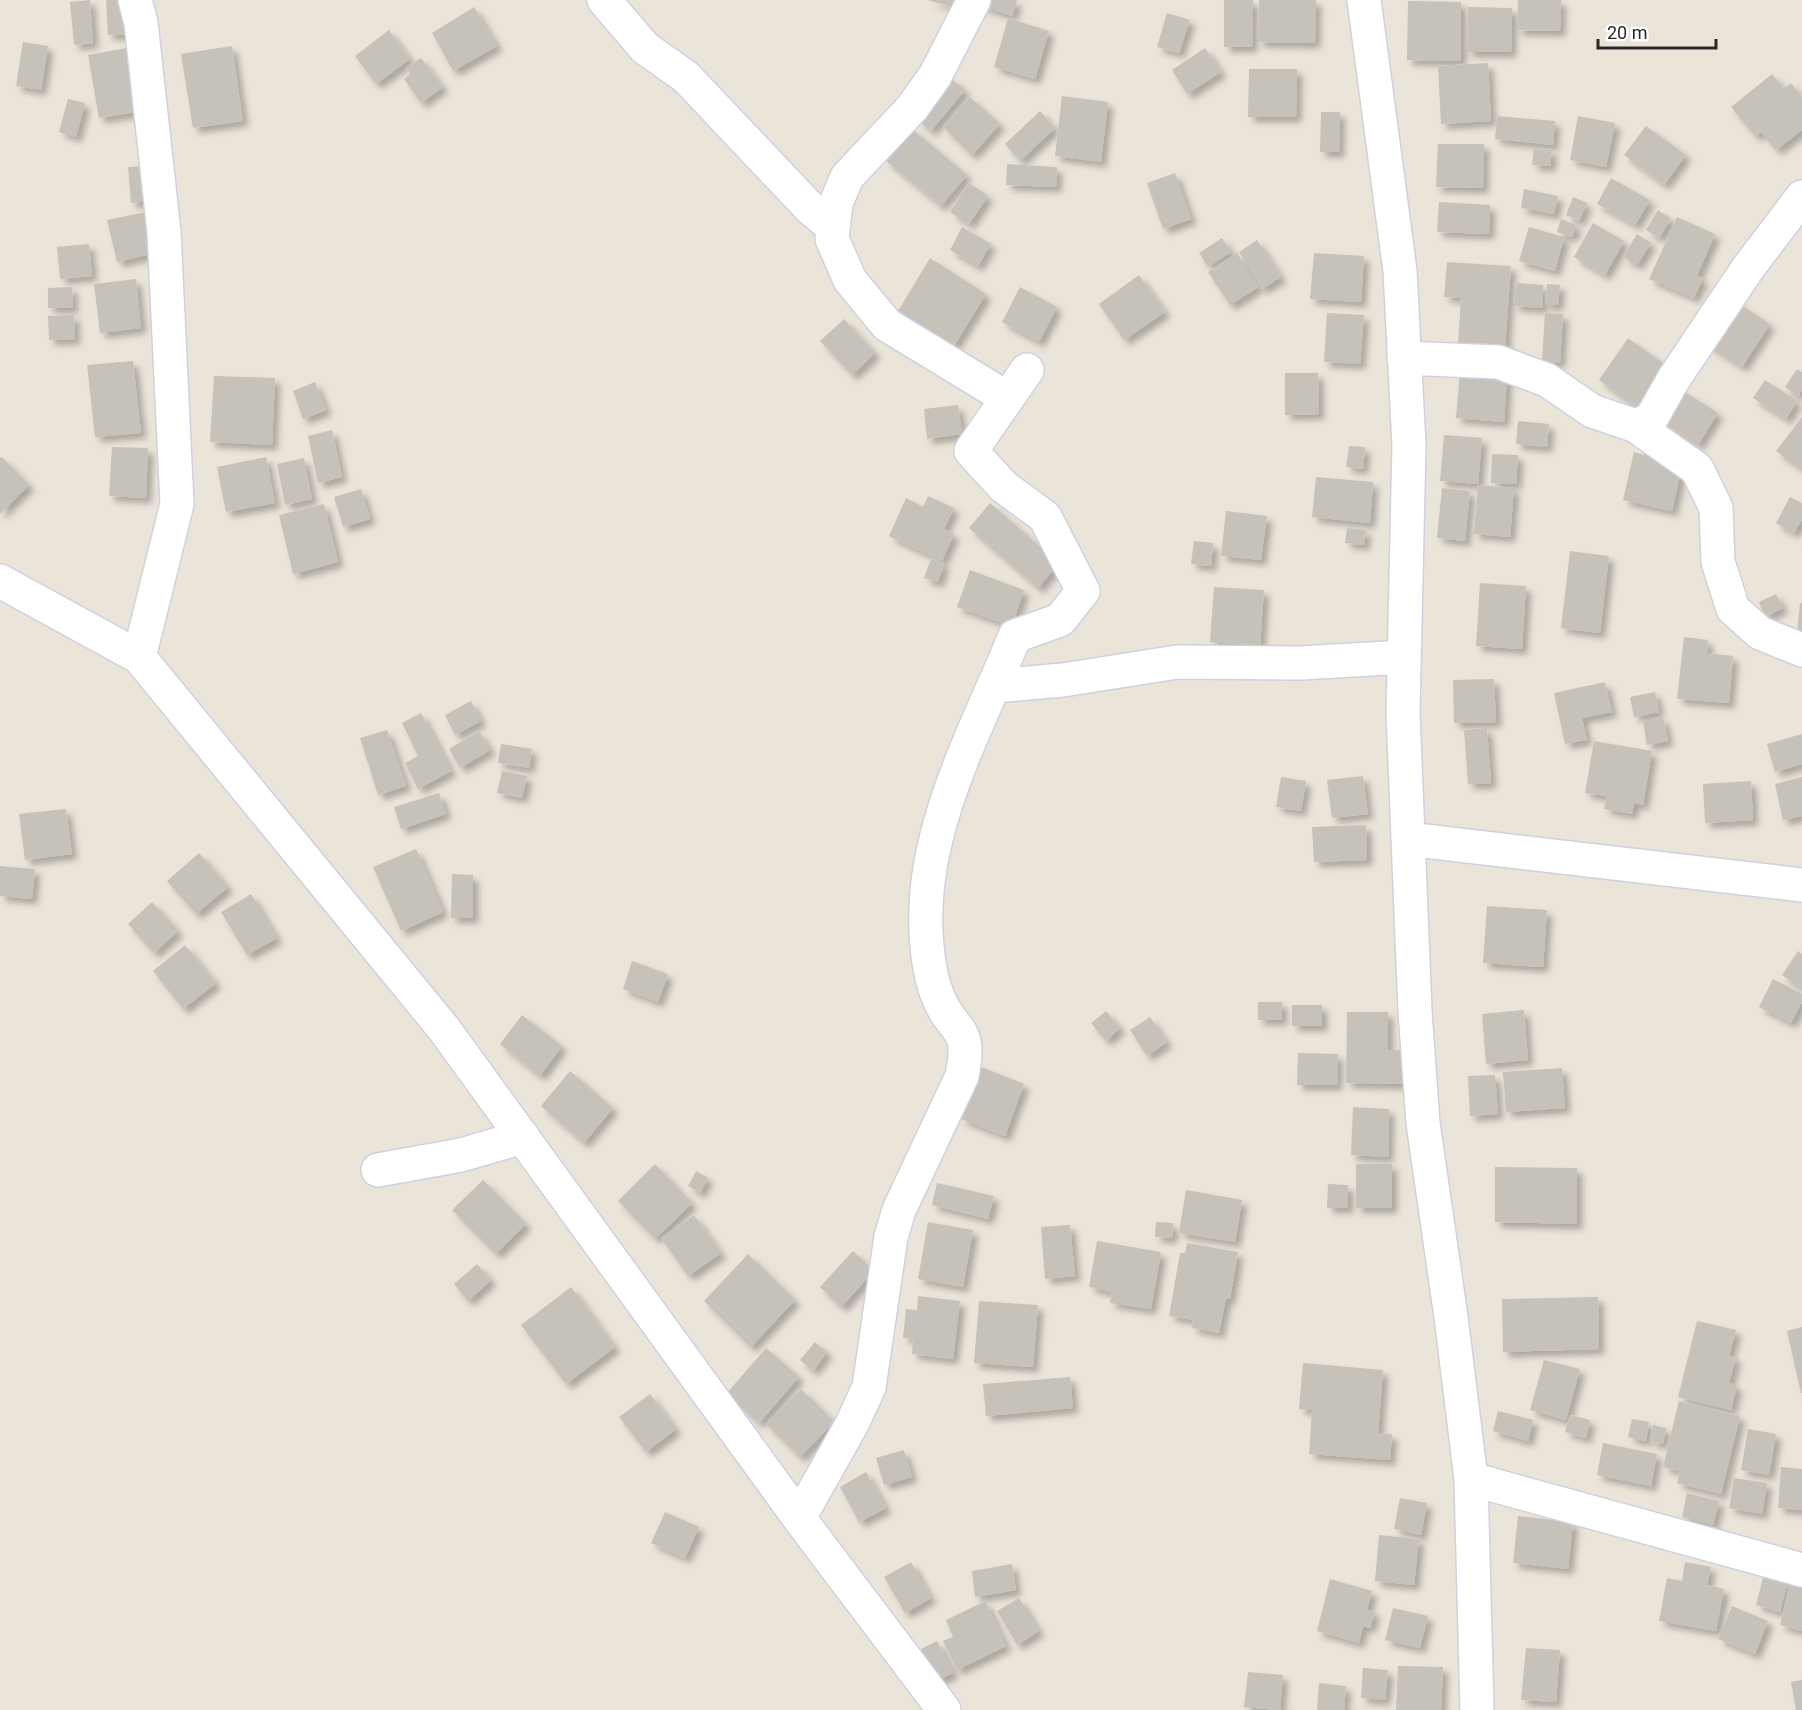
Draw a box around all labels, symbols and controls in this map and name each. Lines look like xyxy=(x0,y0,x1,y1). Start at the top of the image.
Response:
scale bar xyxy=(1598,12,1716,50)
text: 20 m xyxy=(1607,22,1647,43)

